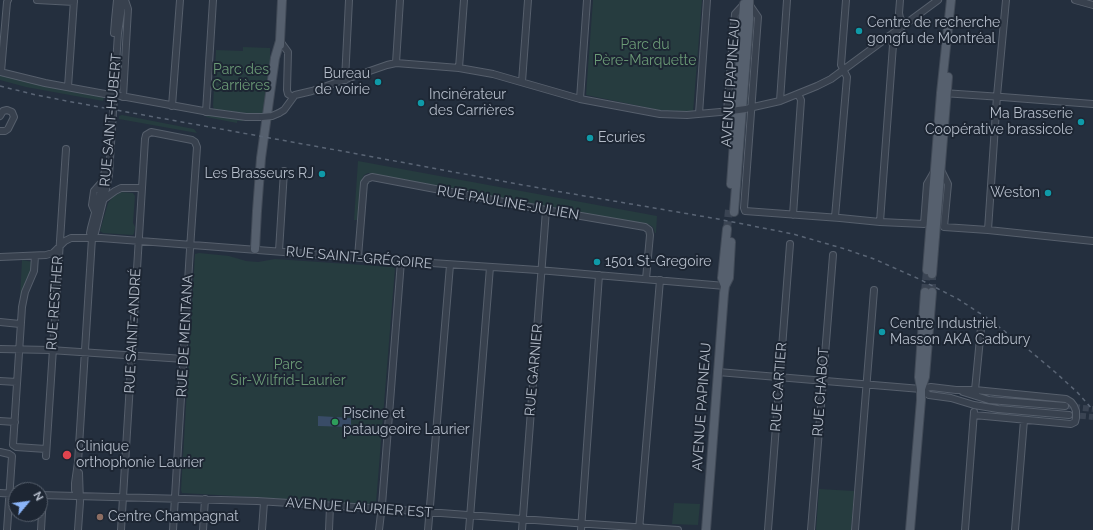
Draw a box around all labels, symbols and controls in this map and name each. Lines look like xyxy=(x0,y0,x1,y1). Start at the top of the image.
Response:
place label: Centre de recherche gongfu de Montréal xyxy=(867,15,1000,48)
street label: AVENUE PAPINEAU xyxy=(718,18,744,148)
marker: Centre de recherche gongfu de Montréal xyxy=(854,26,864,36)
park label: Parc du Père-Marquette xyxy=(594,37,696,70)
street label: RUE SAINT-HUBERT xyxy=(97,53,125,187)
park label: Parc des Carrières xyxy=(212,62,270,94)
place label: Bureau de voirie xyxy=(315,66,370,98)
marker: Bureau de voirie xyxy=(373,77,383,87)
place label: Incinérateur des Carrières xyxy=(429,87,514,120)
marker: Incinérateur des Carrières xyxy=(416,98,426,108)
place label: Ma Brasserie Coopérative brassicole xyxy=(925,106,1073,138)
marker: Ma Brasserie Coopérative brassicole xyxy=(1076,117,1086,127)
place label: Ecuries xyxy=(598,130,645,146)
marker: Ecuries xyxy=(585,133,595,143)
place label: Les Brasseurs RJ xyxy=(204,166,314,182)
marker: Les Brasseurs RJ xyxy=(317,169,327,179)
street label: RUE PAULINE-JULIEN xyxy=(436,182,580,224)
place label: Weston xyxy=(990,185,1040,201)
marker: Weston xyxy=(1043,188,1053,198)
street label: RUE SAINT-GRÉGOIRE xyxy=(285,243,433,273)
place label: 1501 St-Gregoire xyxy=(605,254,712,270)
street label: RUE RESTHER xyxy=(43,255,67,351)
marker: 1501 St-Gregoire xyxy=(592,257,602,267)
street label: RUE SAINT-ANDRÉ xyxy=(121,268,145,394)
street label: RUE DE MENTANA xyxy=(173,274,197,398)
place label: Centre Industriel Masson AKA Cadbury xyxy=(890,316,1030,348)
street label: RUE GARNIER xyxy=(522,323,546,417)
marker: Centre Industriel Masson AKA Cadbury xyxy=(877,327,887,337)
street label: AVENUE PAPINEAU xyxy=(689,342,715,472)
street label: RUE CARTIER xyxy=(768,342,790,432)
street label: RUE CHABOT xyxy=(810,347,832,437)
park label: Parc Sir-Wilfrid-Laurier xyxy=(230,357,346,390)
place label: Piscine et pataugeoire Laurier xyxy=(343,406,470,438)
marker: Piscine et pataugeoire Laurier xyxy=(330,417,340,427)
place label: Clinique orthophonie Laurier xyxy=(76,439,204,472)
marker: Clinique orthophonie Laurier xyxy=(61,449,73,461)
north arrow xyxy=(8,482,48,522)
text: N xyxy=(30,490,46,503)
street label: AVENUE LAURIER EST xyxy=(285,494,433,522)
place label: Centre Champagnat xyxy=(108,509,239,525)
marker: Centre Champagnat xyxy=(95,512,105,522)

